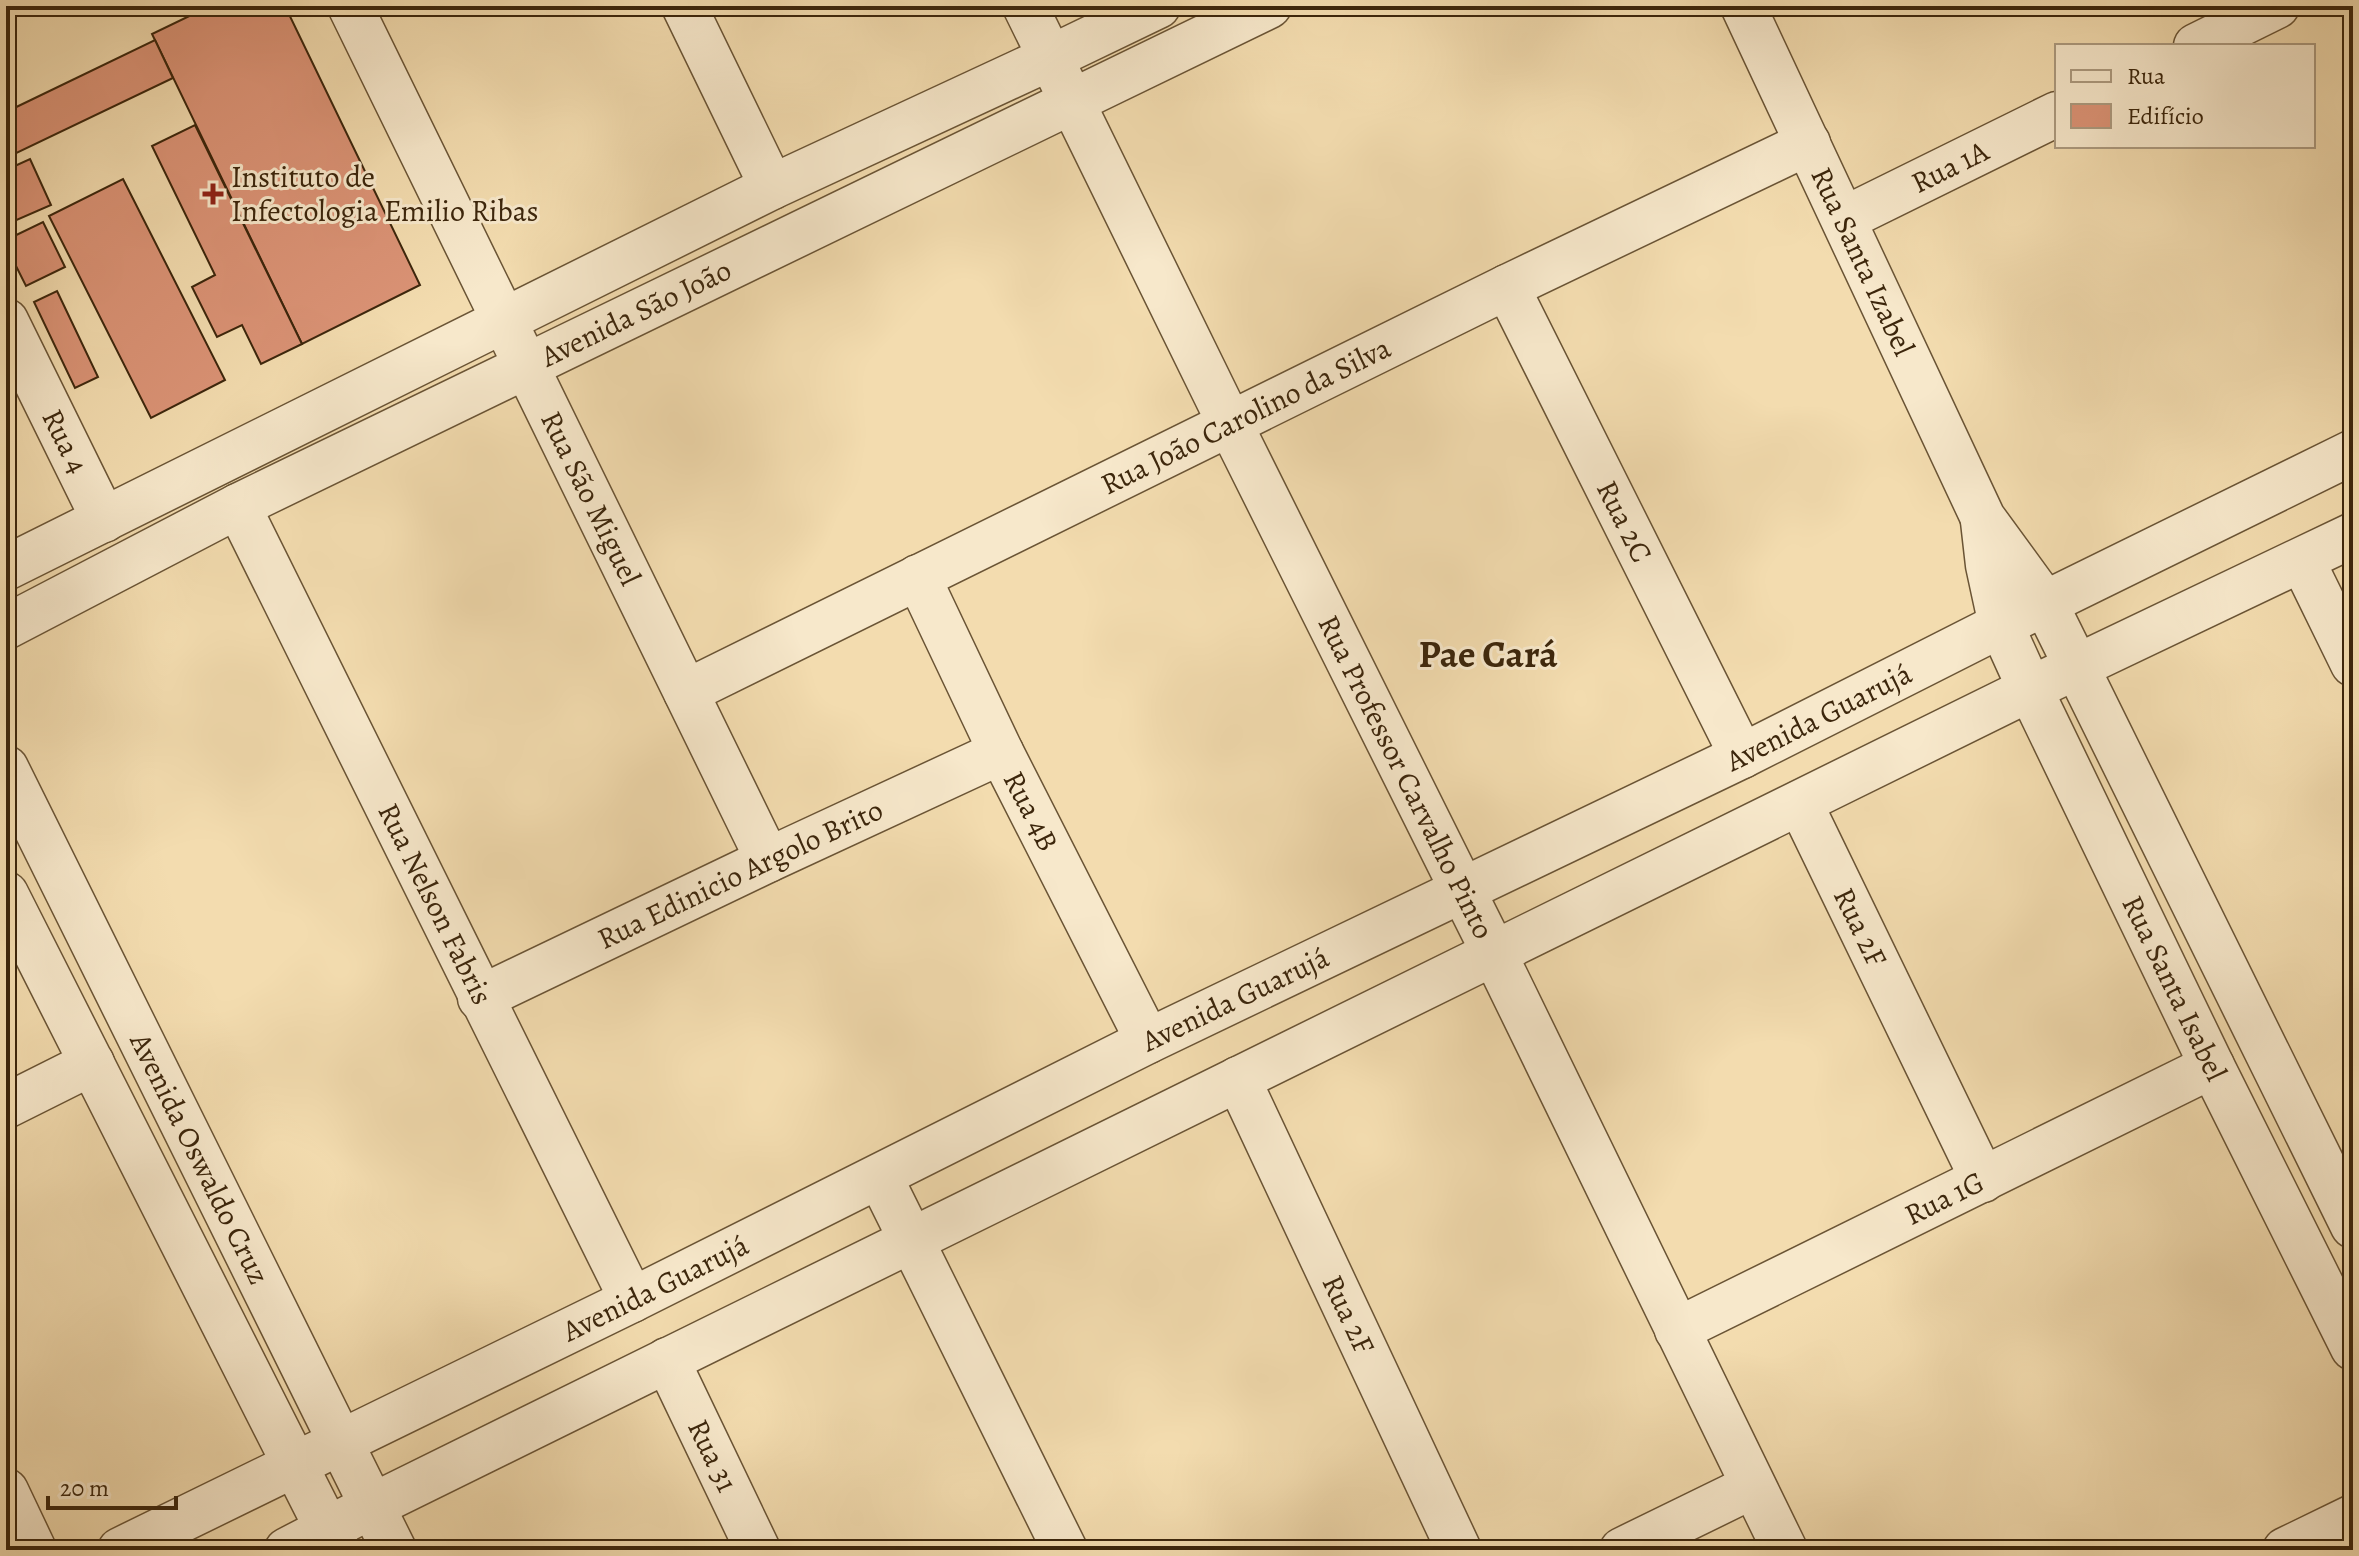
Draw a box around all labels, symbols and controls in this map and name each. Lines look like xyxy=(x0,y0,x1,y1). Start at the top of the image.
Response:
legend xyxy=(2055,44,2315,148)
text: Rua xyxy=(2127,60,2166,92)
text: Edifício xyxy=(2127,100,2204,132)
street label: Rua 1A xyxy=(1904,131,1996,203)
place label: Instituto de Infectologia Emilio Ribas xyxy=(231,157,539,231)
street label: Rua Santa Izabel xyxy=(1801,161,1924,362)
marker: Instituto de Infectologia Emilio Ribas xyxy=(202,183,224,205)
street label: Avenida São João xyxy=(533,250,738,377)
street label: Rua João Carolino da Silva xyxy=(1094,328,1397,504)
street label: Rua 4 xyxy=(32,402,98,480)
street label: Rua São Miguel xyxy=(531,404,651,592)
street label: Rua 2C xyxy=(1587,474,1662,569)
street label: Rua Professor Carvalho Pinto xyxy=(1308,608,1504,946)
district label: Pae Cará xyxy=(1419,628,1558,680)
street label: Avenida Guarujá xyxy=(1718,653,1918,781)
street label: Rua 4B xyxy=(994,764,1068,858)
street label: Rua Edinicio Argolo Brito xyxy=(591,790,889,959)
street label: Rua Nelson Fabris xyxy=(369,796,502,1011)
street label: Rua 2F xyxy=(1824,881,1896,973)
street label: Rua Santa Isabel xyxy=(2113,889,2236,1088)
street label: Avenida Guarujá xyxy=(1134,937,1336,1061)
street label: Avenida Oswaldo Cruz xyxy=(120,1025,279,1291)
street label: Rua 1G xyxy=(1898,1162,1991,1235)
street label: Avenida Guarujá xyxy=(555,1225,755,1351)
street label: Rua 2F xyxy=(1313,1268,1384,1361)
street label: Rua 31 xyxy=(678,1413,747,1499)
scale bar xyxy=(48,1460,176,1510)
text: 20 m xyxy=(60,1472,109,1504)

